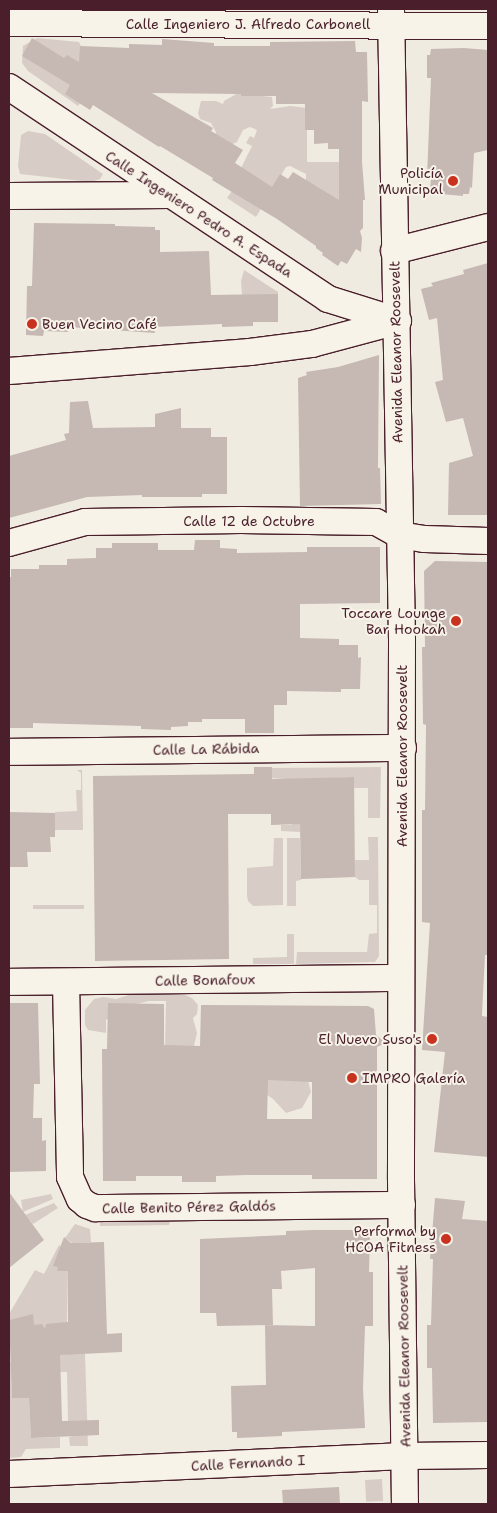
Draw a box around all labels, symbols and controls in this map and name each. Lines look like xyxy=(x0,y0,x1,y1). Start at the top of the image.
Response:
street label: Calle Ingeniero J. Alfredo Carbonell xyxy=(126,16,370,32)
street label: Calle Ingeniero Pedro A. Espada xyxy=(102,147,296,281)
place label: Policía Municipal xyxy=(378,165,443,198)
marker: Policía Municipal xyxy=(447,175,459,187)
street label: Avenida Eleanor Roosevelt xyxy=(386,261,406,443)
place label: Buen Vecino Café xyxy=(42,316,157,332)
marker: Buen Vecino Café xyxy=(26,318,38,330)
street label: Calle 12 de Octubre xyxy=(183,513,315,529)
place label: Toccare Lounge Bar Hookah xyxy=(341,605,446,638)
marker: Toccare Lounge Bar Hookah xyxy=(450,615,462,627)
street label: Avenida Eleanor Roosevelt xyxy=(394,665,410,847)
street label: Calle La Rábida xyxy=(153,740,259,758)
street label: Calle Bonafoux xyxy=(155,971,255,989)
place label: El Nuevo Suso's xyxy=(318,1031,422,1047)
marker: El Nuevo Suso's xyxy=(426,1033,438,1045)
place label: IMPRO Galería xyxy=(362,1070,465,1086)
marker: IMPRO Galería xyxy=(346,1072,358,1084)
street label: Calle Benito Pérez Galdós xyxy=(102,1197,276,1217)
place label: Performa by HCOA Fitness xyxy=(345,1223,436,1256)
marker: Performa by HCOA Fitness xyxy=(440,1233,452,1245)
street label: Avenida Eleanor Roosevelt xyxy=(394,1265,414,1447)
street label: Calle Fernando I xyxy=(190,1452,306,1474)

